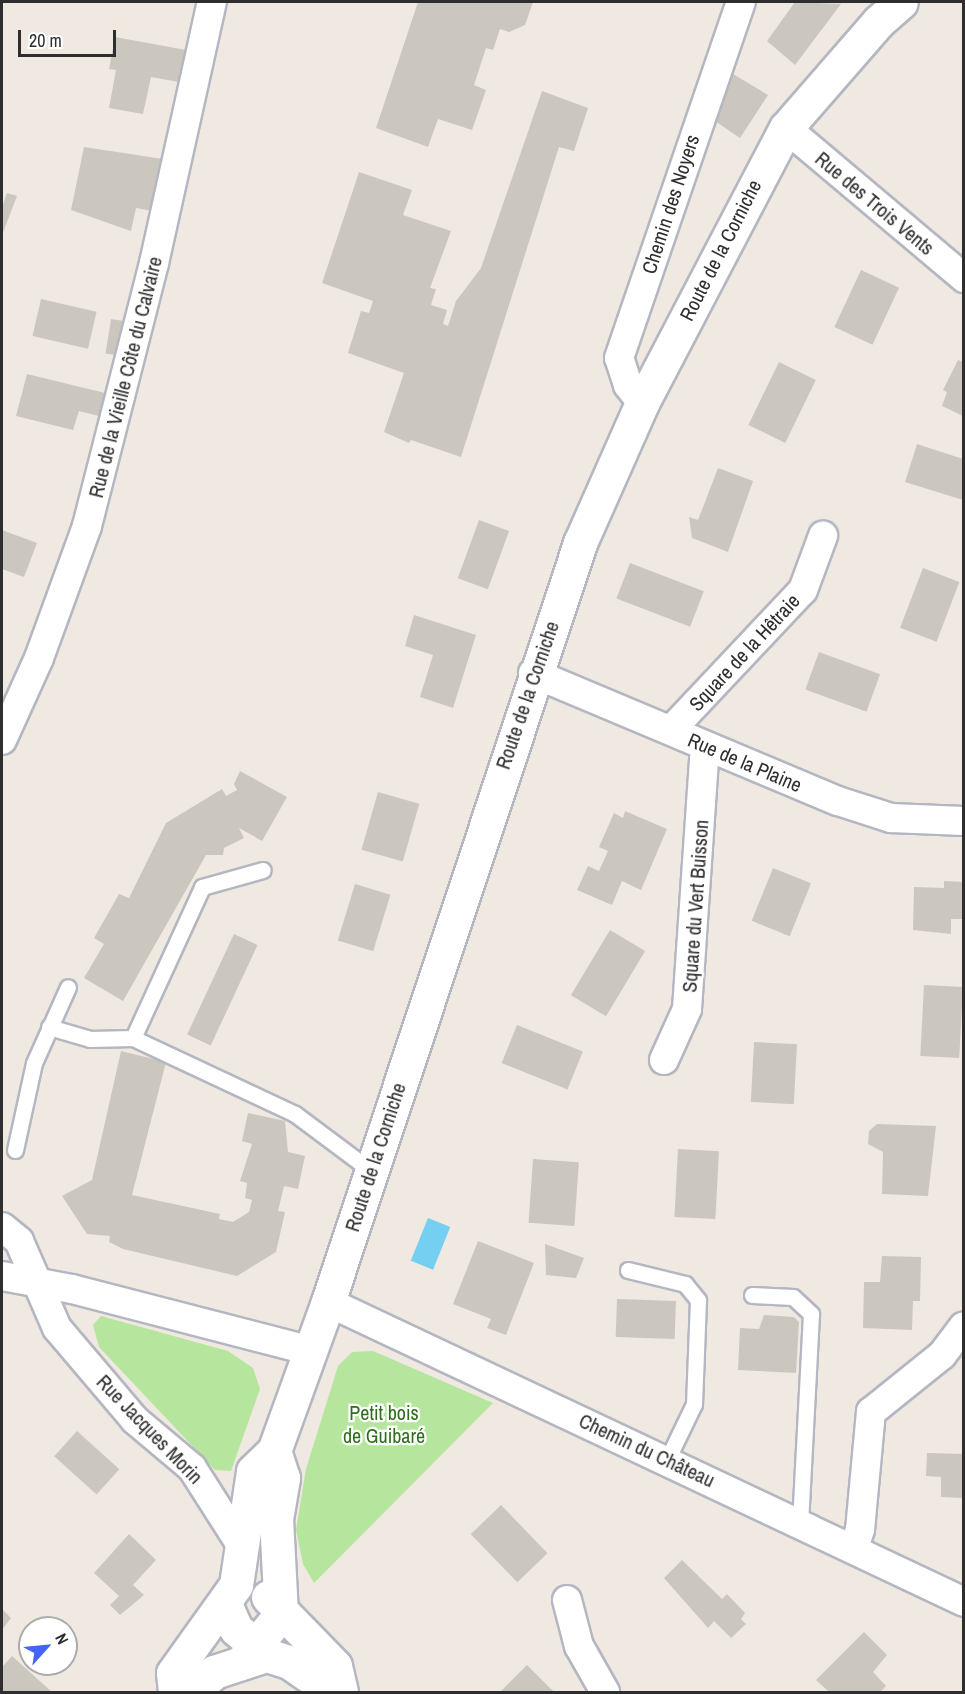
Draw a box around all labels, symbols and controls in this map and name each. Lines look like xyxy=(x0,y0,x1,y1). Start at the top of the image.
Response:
scale bar xyxy=(21,18,118,56)
text: 20 m xyxy=(29,28,62,53)
street label: Chemin des Noyers xyxy=(636,131,704,277)
street label: Rue des Trois Vents xyxy=(811,146,939,260)
street label: Route de la Corniche xyxy=(674,176,766,324)
street label: Rue de la Vieille Côte du Calvaire xyxy=(83,254,167,500)
street label: Square de la Hêtraie xyxy=(684,588,804,716)
street label: Route de la Corniche xyxy=(490,618,564,772)
street label: Rue de la Plaine xyxy=(685,727,805,797)
street label: Square du Vert Buisson xyxy=(677,819,713,993)
street label: Route de la Corniche xyxy=(340,1080,410,1234)
street label: Rue Jacques Morin xyxy=(92,1370,208,1488)
park label: Petit bois de Guibaré xyxy=(343,1401,425,1448)
street label: Chemin du Château xyxy=(575,1408,719,1492)
north arrow xyxy=(18,1616,78,1676)
text: N xyxy=(50,1630,74,1648)

